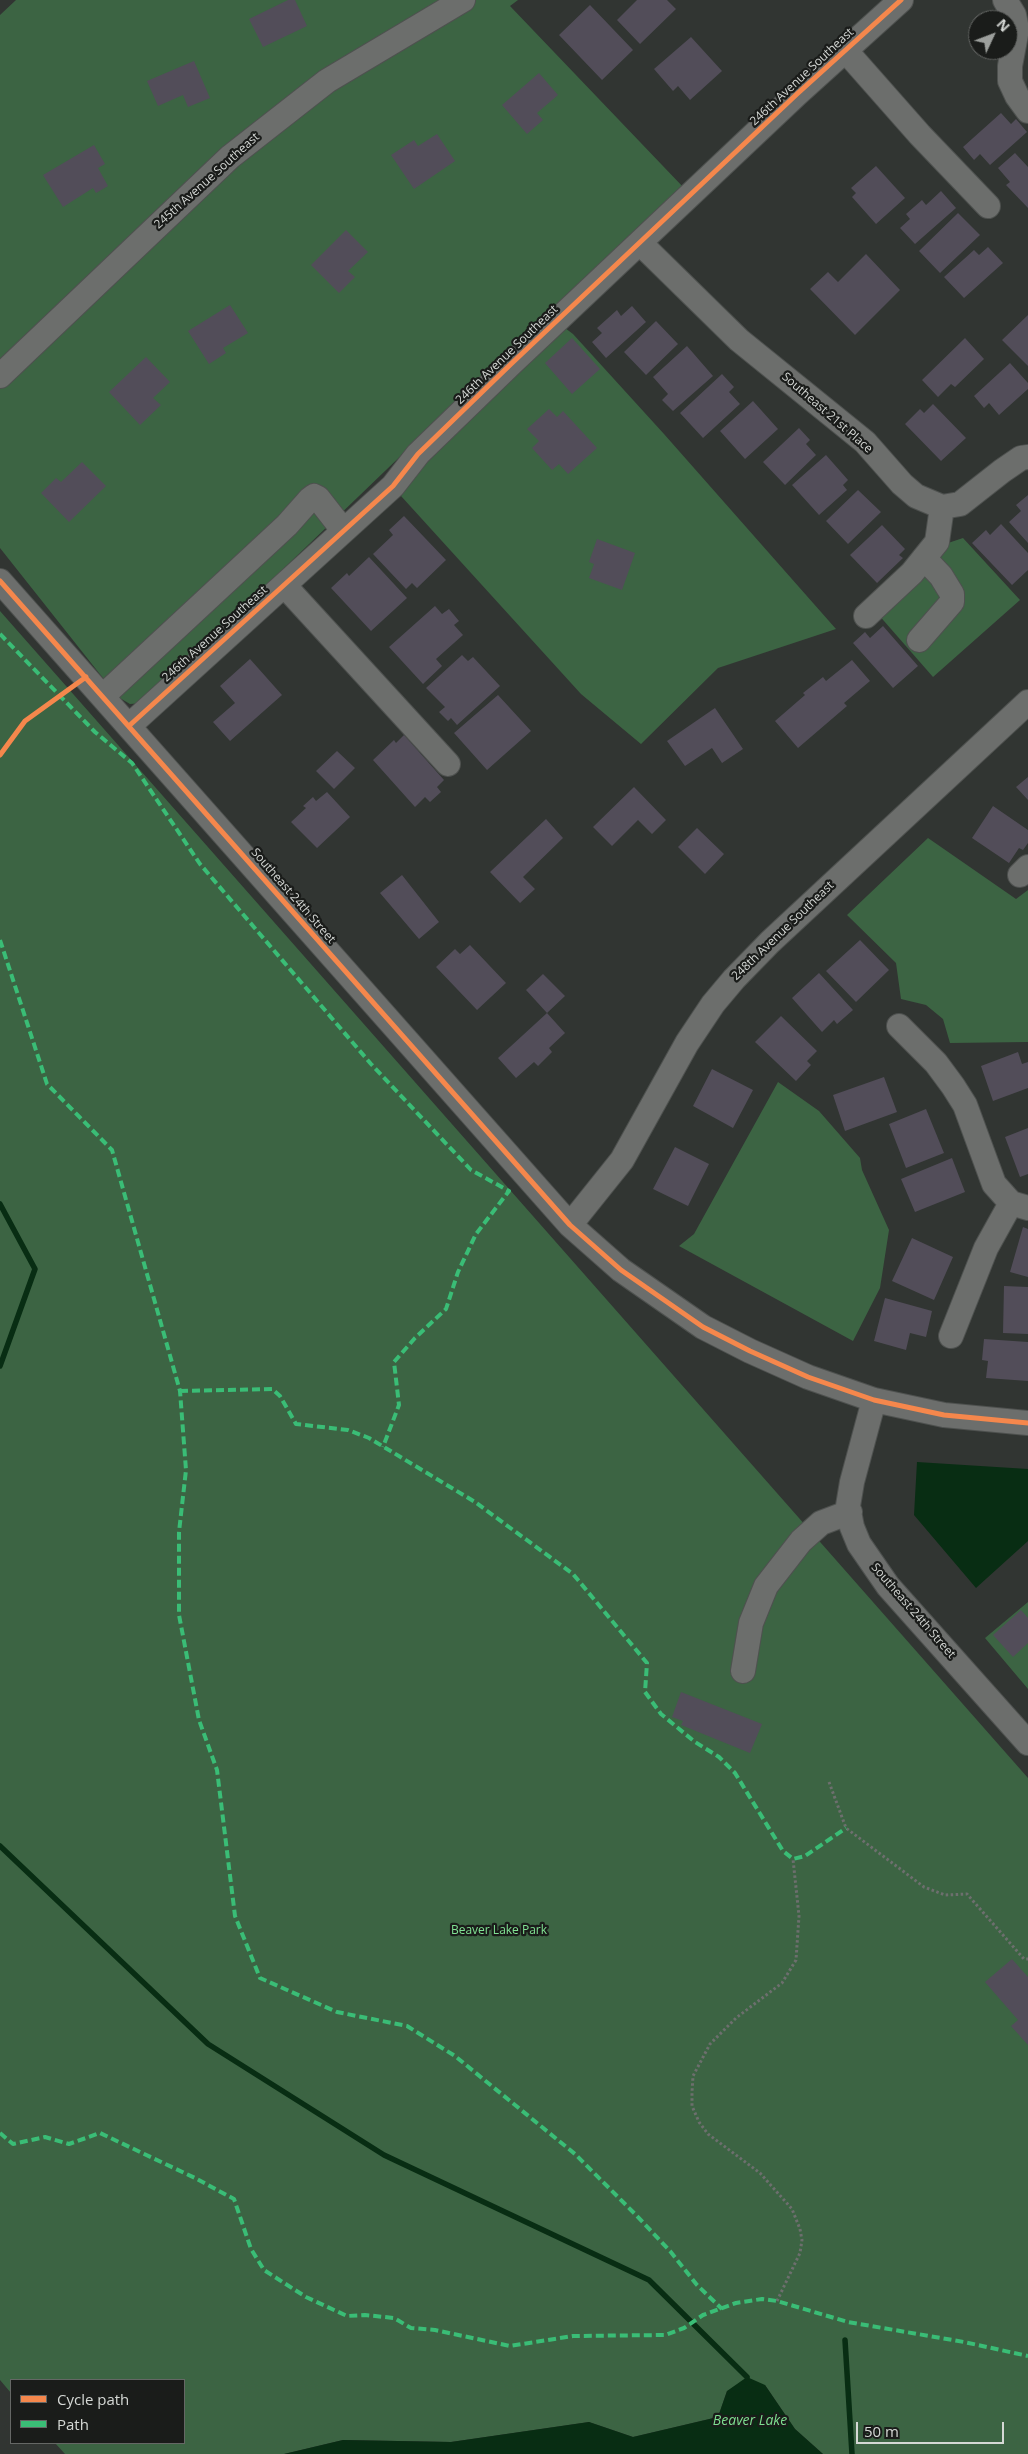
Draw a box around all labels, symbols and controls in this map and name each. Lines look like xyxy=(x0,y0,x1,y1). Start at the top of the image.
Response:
north arrow xyxy=(968,10,1018,60)
text: N xyxy=(993,14,1014,36)
street label: 246th Avenue Southeast xyxy=(747,25,857,129)
street label: 245th Avenue Southeast xyxy=(151,130,263,232)
street label: 246th Avenue Southeast xyxy=(453,302,561,408)
street label: Southeast 21st Place xyxy=(779,370,875,456)
street label: 246th Avenue Southeast xyxy=(159,583,271,685)
street label: Southeast 24th Street xyxy=(248,846,338,946)
street label: 248th Avenue Southeast xyxy=(729,878,837,984)
street label: Southeast 24th Street xyxy=(868,1561,958,1661)
park label: Beaver Lake Park xyxy=(451,1924,547,1938)
legend xyxy=(10,2379,185,2444)
text: Cycle path xyxy=(57,2389,129,2409)
scale bar xyxy=(858,2412,1006,2444)
water label: Beaver Lake xyxy=(713,2413,787,2429)
text: Path xyxy=(57,2414,89,2434)
text: 50 m xyxy=(864,2421,899,2441)

